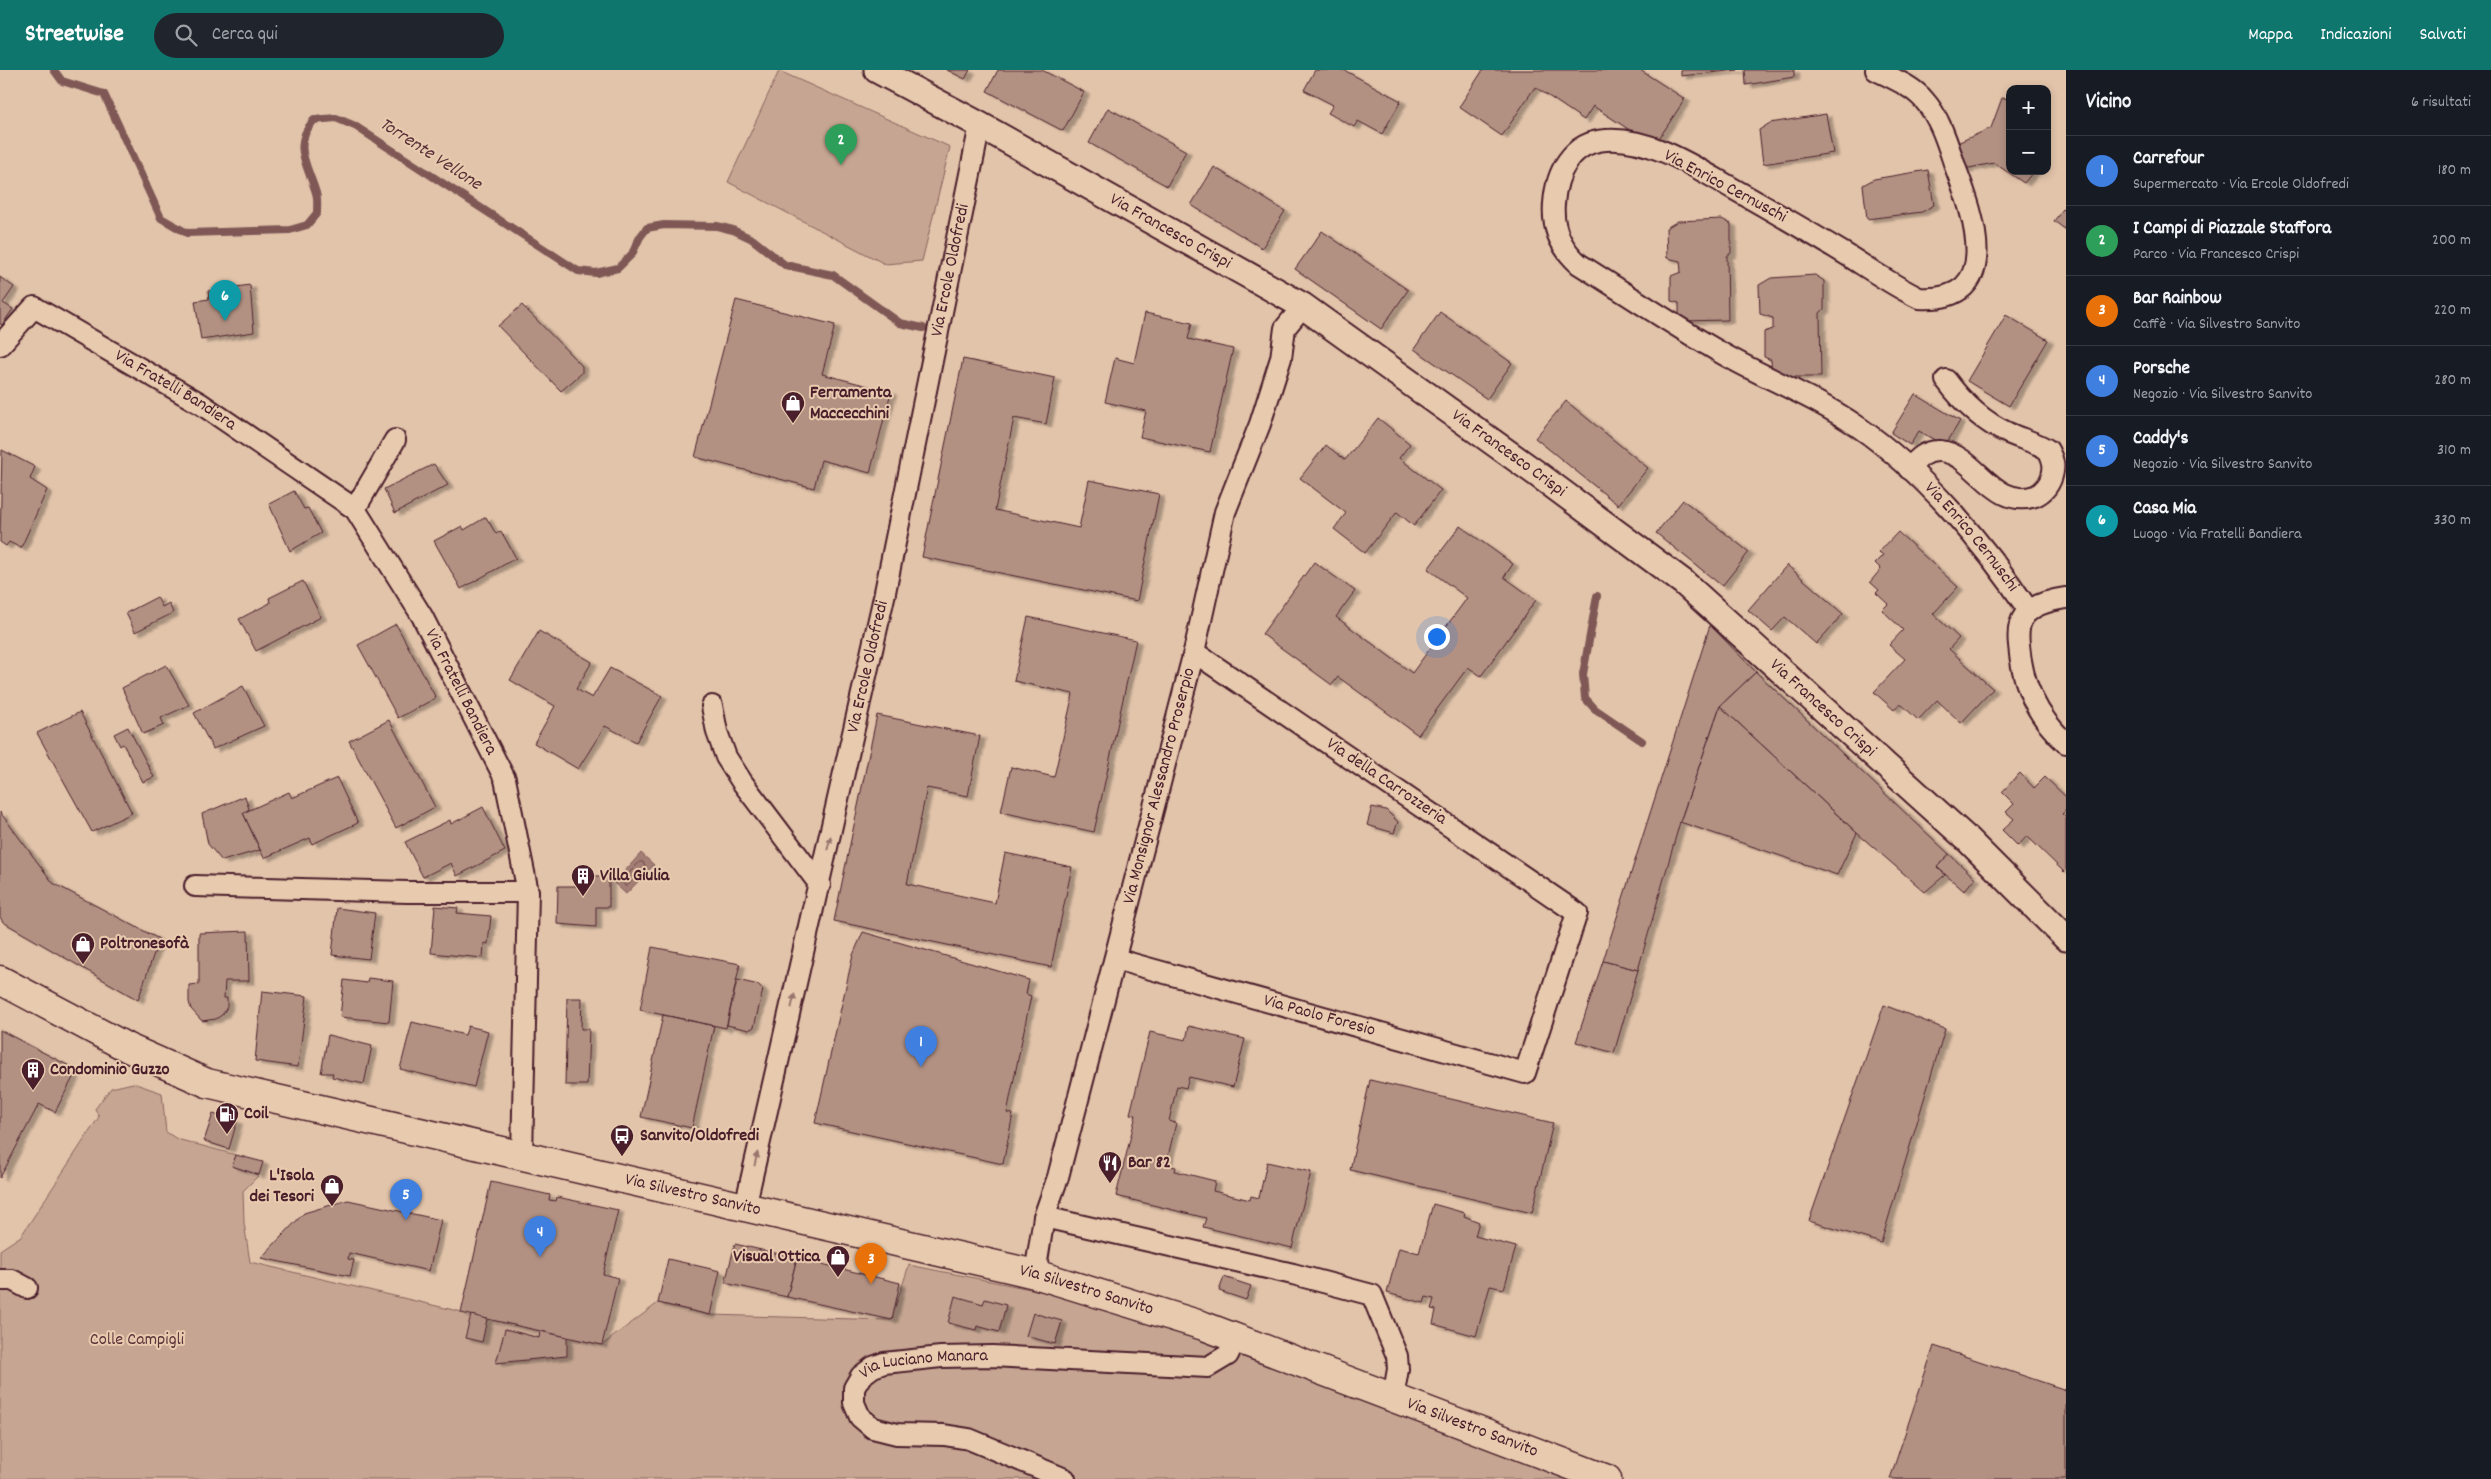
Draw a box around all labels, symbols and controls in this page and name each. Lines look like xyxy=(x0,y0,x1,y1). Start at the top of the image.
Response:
search box xyxy=(154,13,504,58)
text: Streetwise xyxy=(25,18,124,52)
icon: search xyxy=(172,21,200,49)
text: Cerca qui xyxy=(212,22,278,49)
text: Mappa xyxy=(2248,23,2292,48)
text: Indicazioni xyxy=(2320,23,2391,48)
text: Salvati xyxy=(2419,23,2466,48)
map controls xyxy=(2006,85,2051,175)
button: + xyxy=(2006,85,2051,130)
text: Vicino xyxy=(2086,88,2131,118)
text: 6 risultati xyxy=(2411,91,2471,114)
water label: Torrente Vellone xyxy=(373,112,488,199)
pin: 2 xyxy=(825,124,857,165)
button: − xyxy=(2006,130,2051,175)
street label: Via Enrico Cernuschi xyxy=(1659,144,1791,230)
text: Carrefour xyxy=(2133,146,2204,173)
text: 1 xyxy=(2100,159,2104,182)
text: 180 m xyxy=(2438,159,2471,182)
text: Supermercato · Via Ercole Oldofredi xyxy=(2133,173,2349,196)
street label: Via Francesco Crispi xyxy=(1105,187,1236,276)
street label: Via Ercole Oldofredi xyxy=(925,202,976,339)
text: I Campi di Piazzale Staffora xyxy=(2133,216,2331,243)
text: 2 xyxy=(2099,229,2106,252)
text: 200 m xyxy=(2432,229,2471,252)
text: Parco · Via Francesco Crispi xyxy=(2133,243,2299,266)
pin: 6 xyxy=(209,280,241,321)
text: Bar Rainbow xyxy=(2133,286,2222,313)
text: 3 xyxy=(2098,299,2106,322)
text: 220 m xyxy=(2434,299,2471,322)
text: Caffè · Via Silvestro Sanvito xyxy=(2133,313,2300,336)
street label: Via Fratelli Bandiera xyxy=(110,344,242,437)
text: Porsche xyxy=(2133,356,2190,383)
text: 4 xyxy=(2099,369,2105,392)
text: 280 m xyxy=(2434,369,2471,392)
place label: Ferramenta Maccecchini xyxy=(810,381,892,427)
text: Negozio · Via Silvestro Sanvito xyxy=(2133,383,2312,406)
shop icon: Ferramenta Maccecchini xyxy=(780,390,806,424)
street label: Via Francesco Crispi xyxy=(1446,404,1571,504)
text: Caddy's xyxy=(2133,426,2189,453)
text: 5 xyxy=(2098,439,2106,462)
text: 310 m xyxy=(2437,439,2471,462)
text: Negozio · Via Silvestro Sanvito xyxy=(2133,453,2312,476)
street label: Via Enrico Cernuschi xyxy=(1918,476,2025,597)
text: Casa Mia xyxy=(2133,496,2196,523)
text: 6 xyxy=(2098,509,2106,532)
text: 330 m xyxy=(2433,509,2471,532)
text: Luogo · Via Fratelli Bandiera xyxy=(2133,523,2302,546)
street label: Via Ercole Oldofredi xyxy=(841,598,895,735)
your location xyxy=(1424,624,1450,650)
street label: Via Fratelli Bandiera xyxy=(418,625,503,760)
street label: Via Francesco Crispi xyxy=(1764,653,1882,763)
street label: Via Monsignor Alessandro Proserpio xyxy=(1117,665,1202,907)
street label: Via della Carrozzeria xyxy=(1321,732,1452,832)
one-way arrow xyxy=(825,835,833,850)
building icon: Villa Giulia xyxy=(570,863,596,897)
place label: Villa Giulia xyxy=(600,864,670,889)
shop icon: Poltronesofà xyxy=(70,931,96,965)
place label: Poltronesofà xyxy=(100,932,190,957)
street label: Via Paolo Foresio xyxy=(1260,988,1378,1043)
one-way arrow xyxy=(789,993,797,1008)
pin: 1 xyxy=(905,1026,937,1067)
building icon: Condominio Guzzo xyxy=(20,1057,46,1091)
place label: Condominio Guzzo xyxy=(50,1058,170,1083)
fuel station icon: Coil xyxy=(214,1101,240,1135)
place label: Coil xyxy=(244,1102,269,1127)
bus stop icon: Sanvito/Oldofredi xyxy=(609,1123,635,1157)
place label: Sanvito/Oldofredi xyxy=(640,1124,760,1149)
restaurant icon: Bar 82 xyxy=(1097,1150,1123,1184)
place label: Bar 82 xyxy=(1128,1151,1171,1176)
one-way arrow xyxy=(752,1152,760,1167)
place label: L'Isola dei Tesori xyxy=(250,1164,315,1210)
street label: Via Silvestro Sanvito xyxy=(622,1167,763,1223)
shop icon: L'Isola dei Tesori xyxy=(319,1173,345,1207)
pin: 5 xyxy=(390,1179,422,1220)
pin: 4 xyxy=(524,1216,556,1257)
pin: 3 xyxy=(855,1243,887,1284)
shop icon: Visual Ottica xyxy=(825,1244,851,1278)
place label: Visual Ottica xyxy=(733,1245,821,1270)
street label: Via Silvestro Sanvito xyxy=(1017,1258,1157,1322)
park label: Colle Campigli xyxy=(90,1328,184,1353)
street label: Via Luciano Manara xyxy=(854,1344,989,1386)
street label: Via Silvestro Sanvito xyxy=(1403,1392,1542,1464)

